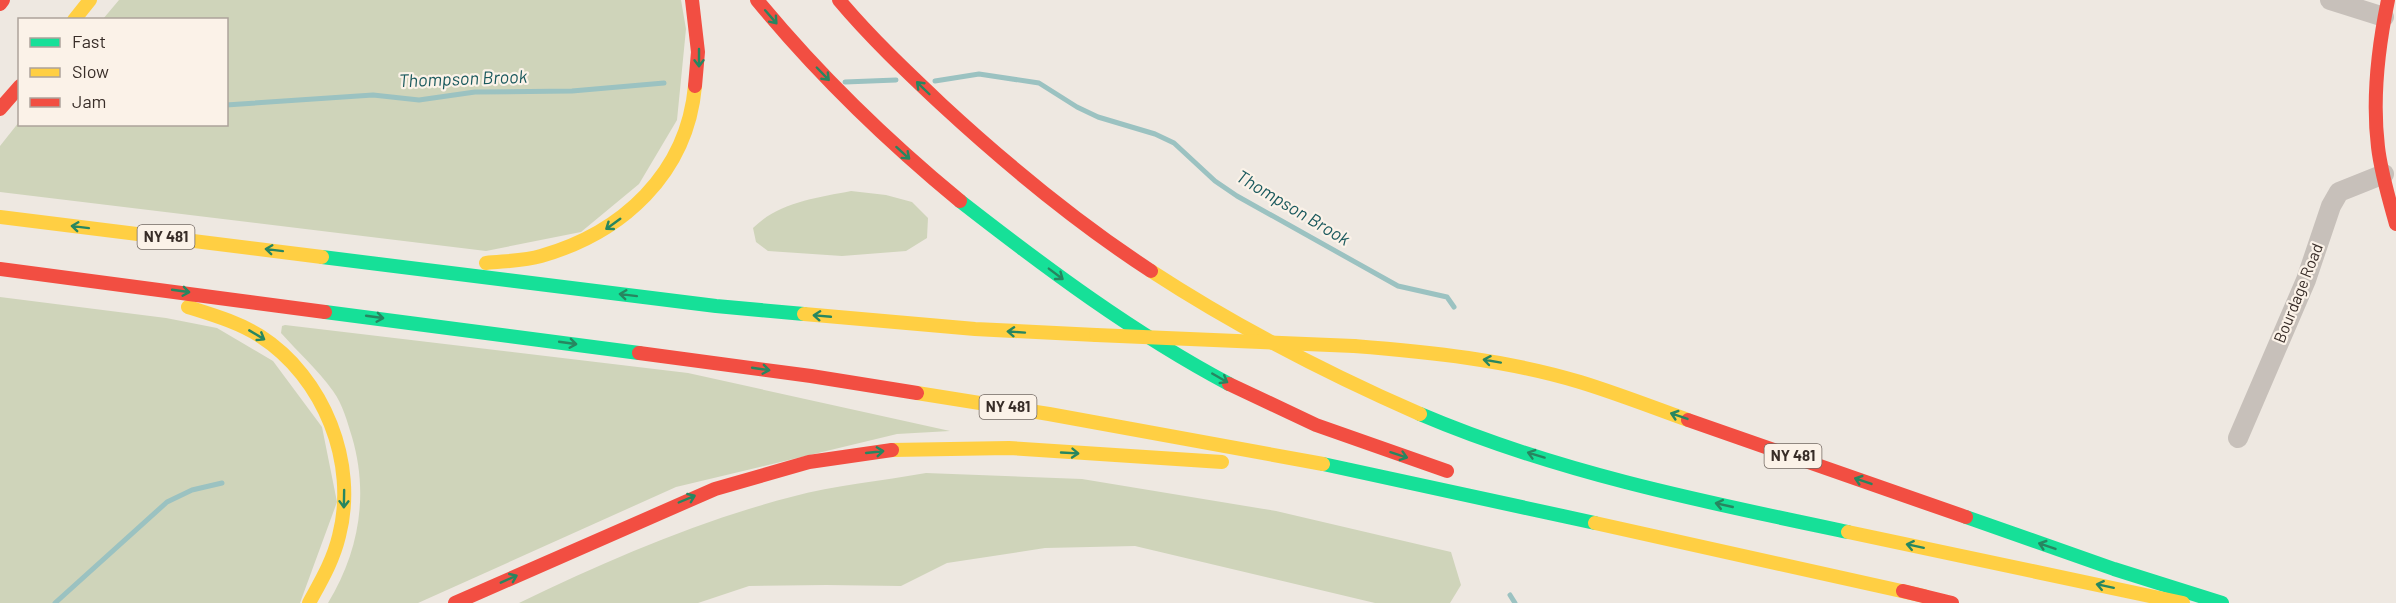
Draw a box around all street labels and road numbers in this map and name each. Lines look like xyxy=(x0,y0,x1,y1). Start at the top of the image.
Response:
road number: NY 481 xyxy=(138,225,195,249)
street label: Bourdage Road xyxy=(2269,240,2326,345)
road number: NY 481 xyxy=(980,395,1036,419)
road number: NY 481 xyxy=(1764,444,1822,468)

